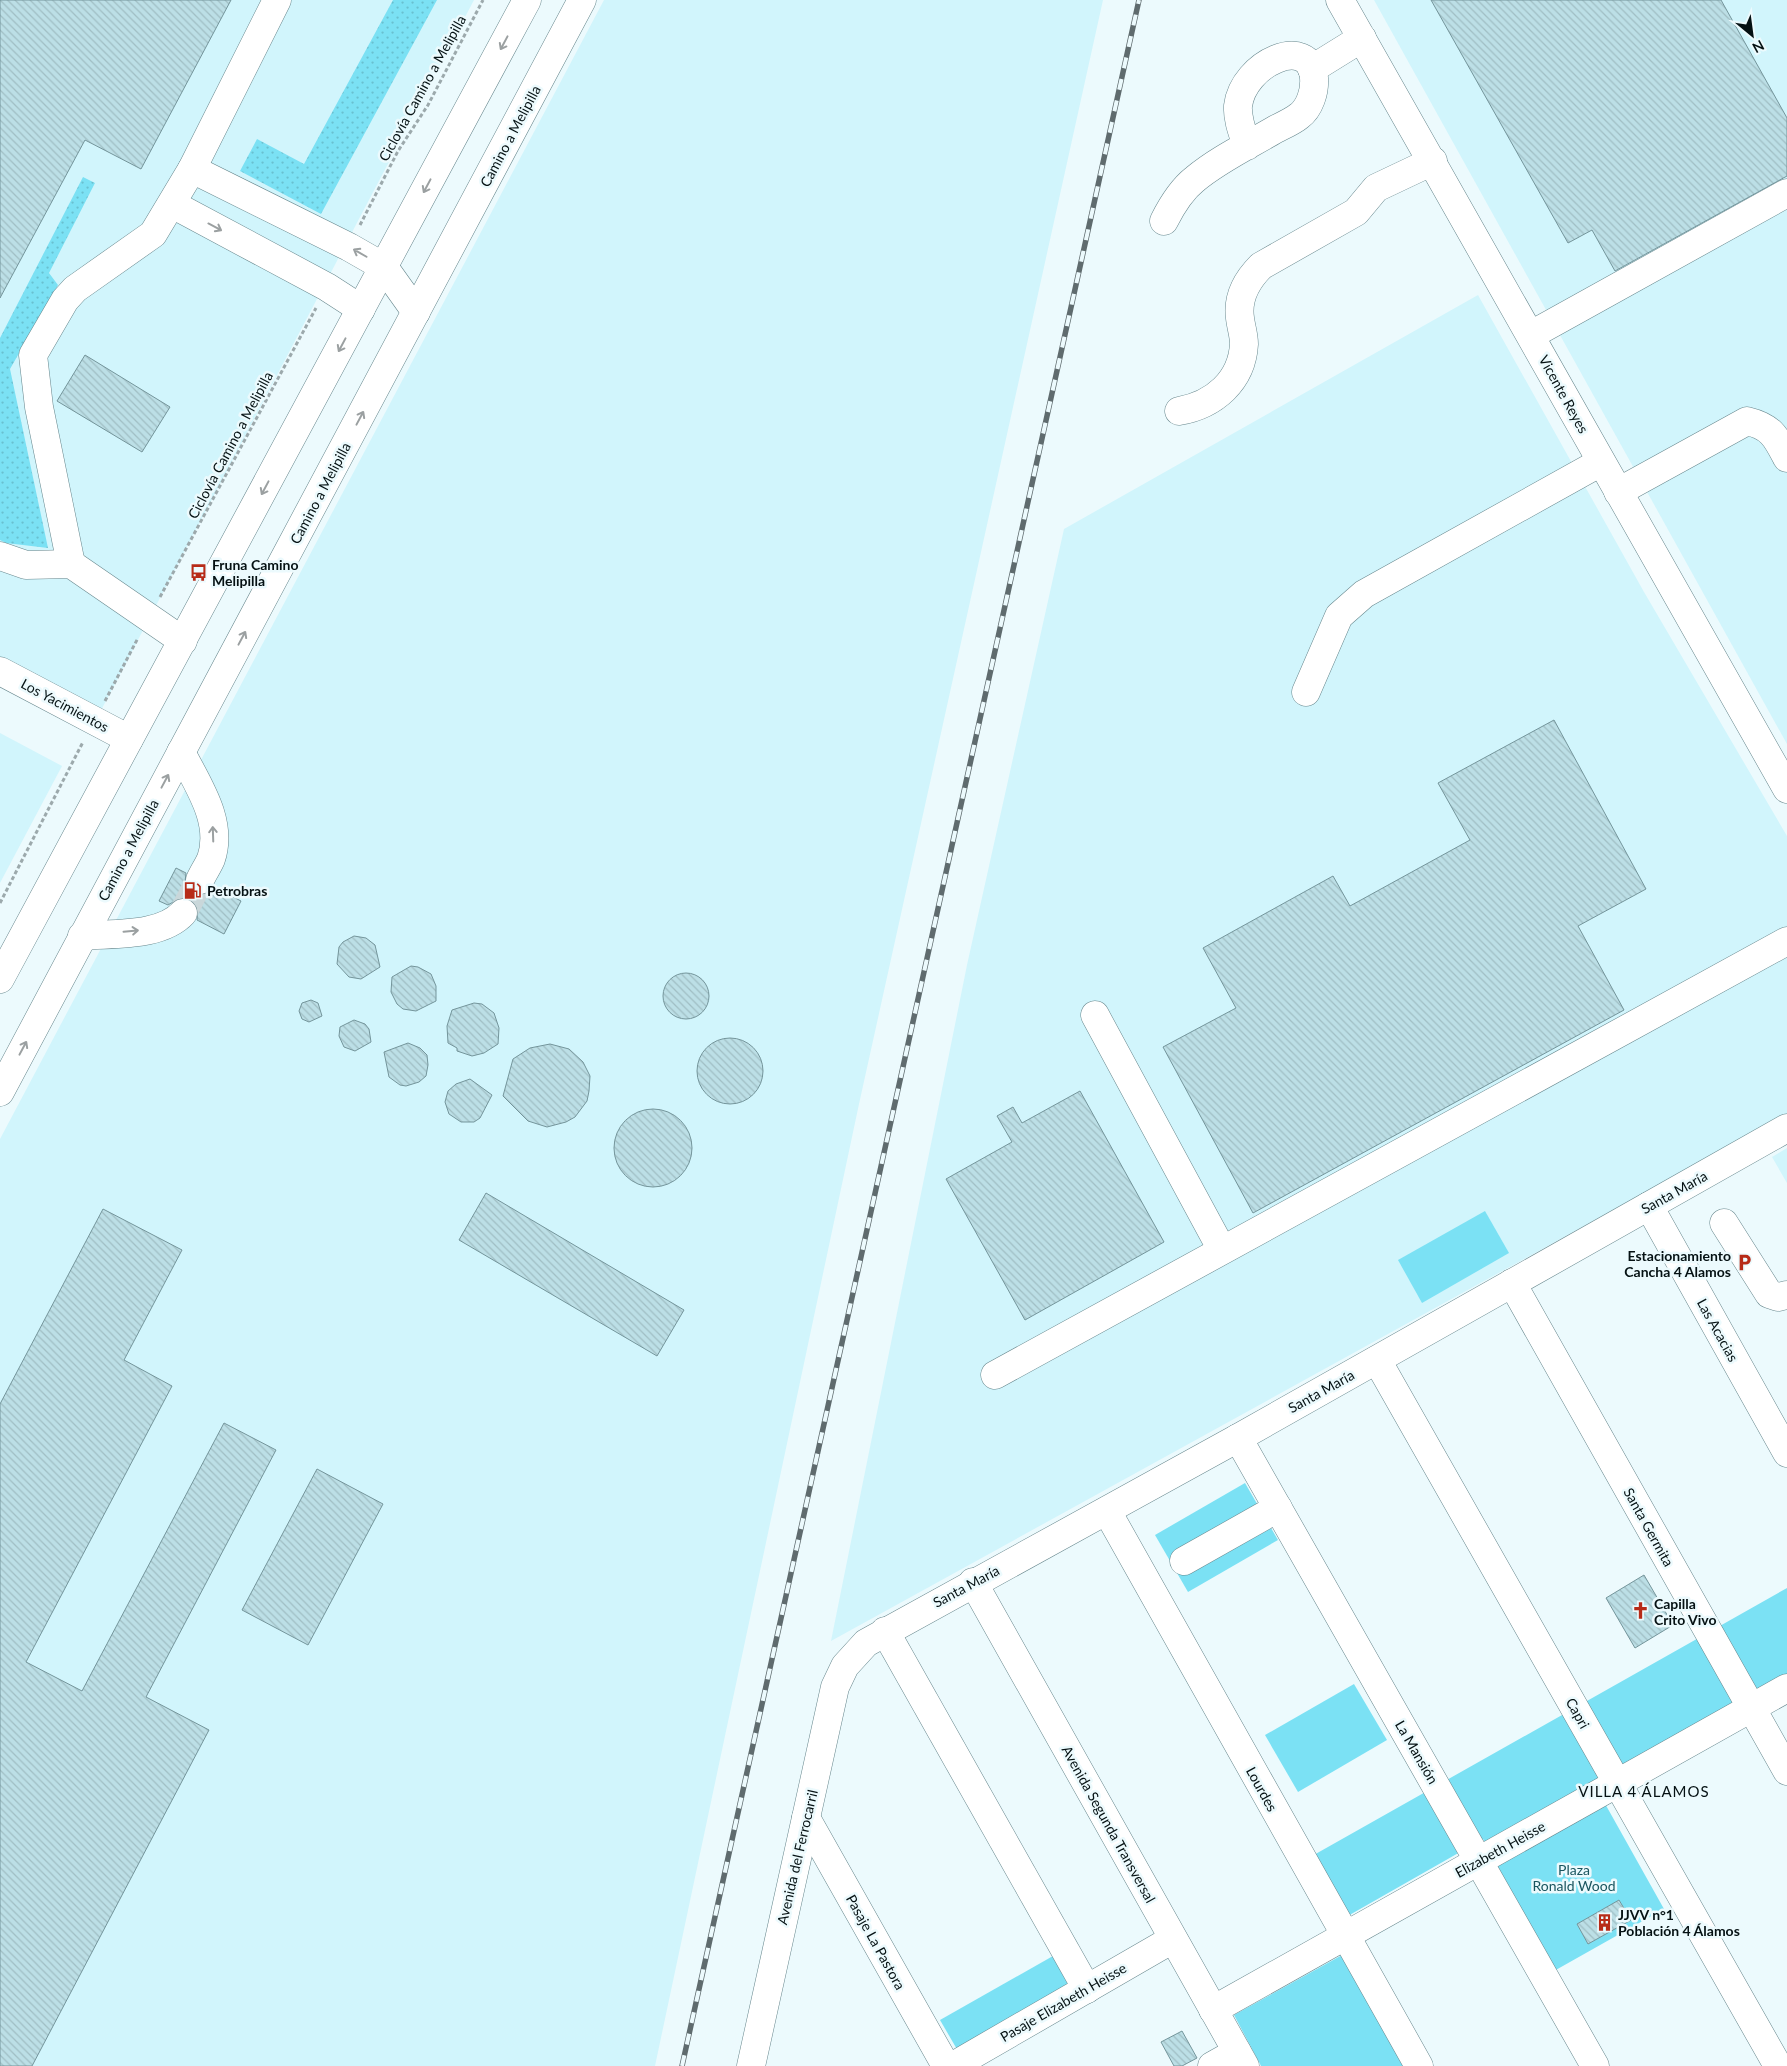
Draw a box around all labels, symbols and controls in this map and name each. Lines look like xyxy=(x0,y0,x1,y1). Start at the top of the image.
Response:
north arrow xyxy=(1727,10,1777,60)
street label: Ciclovía Camino a Melipilla xyxy=(375,12,469,164)
one-way arrow xyxy=(499,35,508,50)
text: N xyxy=(1750,37,1767,57)
street label: Camino a Melipilla xyxy=(476,82,544,190)
one-way arrow xyxy=(422,179,432,194)
one-way arrow xyxy=(207,223,222,232)
one-way arrow xyxy=(352,248,367,258)
one-way arrow xyxy=(337,337,347,352)
street label: Vicente Reyes xyxy=(1536,352,1592,436)
street label: Ciclovía Camino a Melipilla xyxy=(184,368,276,522)
one-way arrow xyxy=(356,411,365,426)
street label: Camino a Melipilla xyxy=(286,439,354,547)
one-way arrow xyxy=(260,480,269,495)
place label: Fruna Camino Melipilla xyxy=(212,556,298,589)
bus stop icon: Fruna Camino Melipilla xyxy=(188,562,208,582)
one-way arrow xyxy=(237,631,247,646)
street label: Los Yacimientos xyxy=(18,675,112,735)
one-way arrow xyxy=(160,774,170,789)
street label: Camino a Melipilla xyxy=(94,796,162,904)
one-way arrow xyxy=(208,826,218,842)
fuel station icon: Petrobras xyxy=(183,880,203,900)
place label: Petrobras xyxy=(207,882,267,899)
one-way arrow xyxy=(122,927,138,936)
one-way arrow xyxy=(18,1041,28,1056)
street label: Santa María xyxy=(1638,1167,1710,1217)
place label: Estacionamiento Cancha 4 Alamos xyxy=(1624,1247,1731,1280)
parking icon: Estacionamiento Cancha 4 Alamos xyxy=(1735,1253,1755,1273)
street label: Las Acacias xyxy=(1694,1296,1742,1364)
street label: Santa María xyxy=(1285,1366,1357,1416)
street label: Santa Germita xyxy=(1620,1485,1678,1569)
street label: Santa María xyxy=(930,1561,1002,1611)
place label: Capilla Crito Vivo xyxy=(1654,1595,1717,1628)
church icon: Capilla Crito Vivo xyxy=(1630,1601,1650,1621)
street label: Capri xyxy=(1563,1695,1593,1731)
street label: La Mansión xyxy=(1392,1717,1442,1787)
street label: Avenida Segunda Transversal xyxy=(1059,1743,1159,1905)
street label: Lourdes xyxy=(1243,1764,1281,1814)
district label: VILLA 4 ÁLAMOS xyxy=(1578,1782,1710,1800)
street label: Avenida del Ferrocarril xyxy=(773,1788,821,1926)
street label: Elizabeth Heisse xyxy=(1452,1817,1548,1881)
park label: Plaza Ronald Wood xyxy=(1533,1861,1616,1894)
street label: Pasaje La Pastora xyxy=(843,1891,909,1993)
place label: JJVV n°1 Población 4 Álamos xyxy=(1618,1906,1740,1939)
building icon: JJVV n°1 Población 4 Álamos xyxy=(1594,1912,1614,1932)
street label: Pasaje Elizabeth Heisse xyxy=(997,1959,1129,2045)

